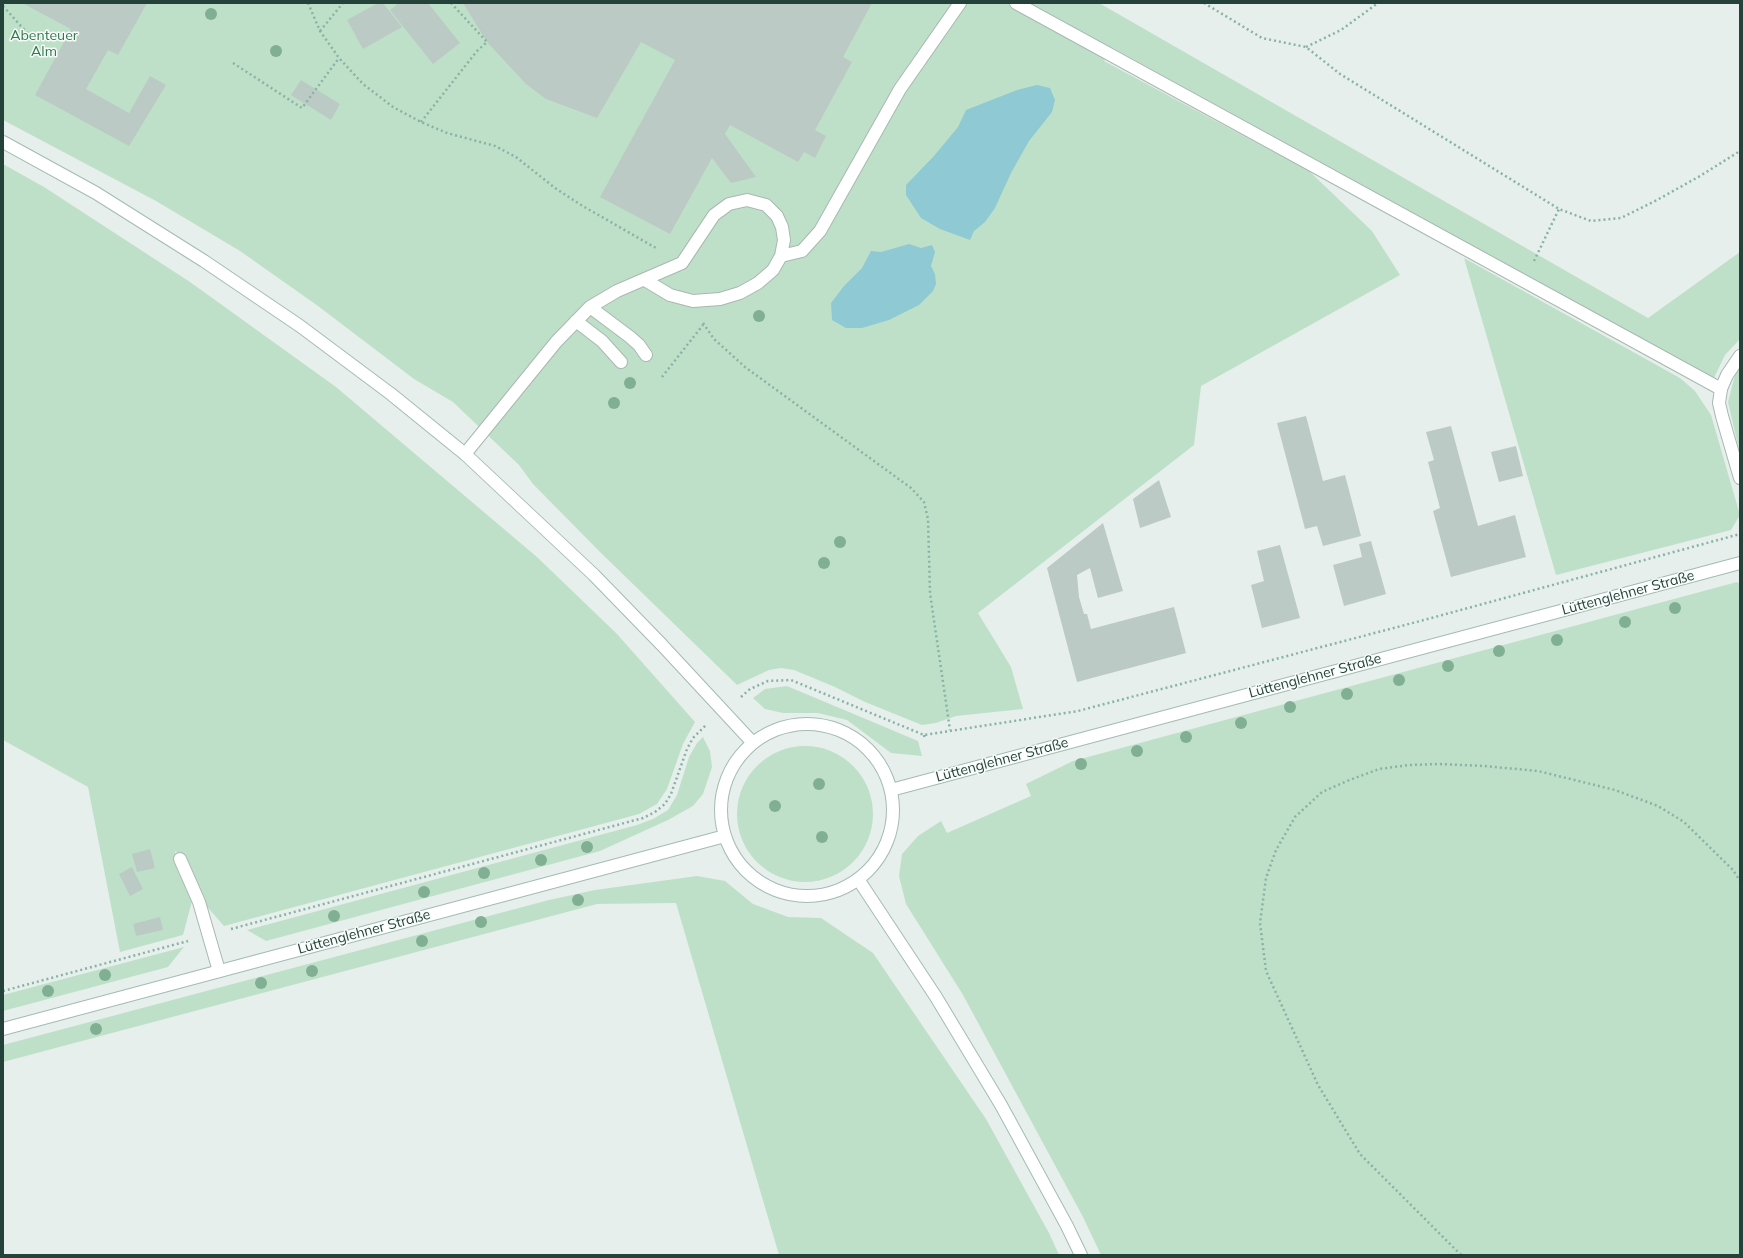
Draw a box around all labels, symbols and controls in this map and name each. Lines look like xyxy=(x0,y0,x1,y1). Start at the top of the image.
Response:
park label: Abenteuer Alm xyxy=(10,28,78,60)
street label: Lüttenglehner Straße xyxy=(1560,567,1696,619)
street label: Lüttenglehner Straße xyxy=(1247,650,1383,702)
street label: Lüttenglehner Straße xyxy=(934,734,1070,786)
street label: Lüttenglehner Straße xyxy=(296,906,432,958)

